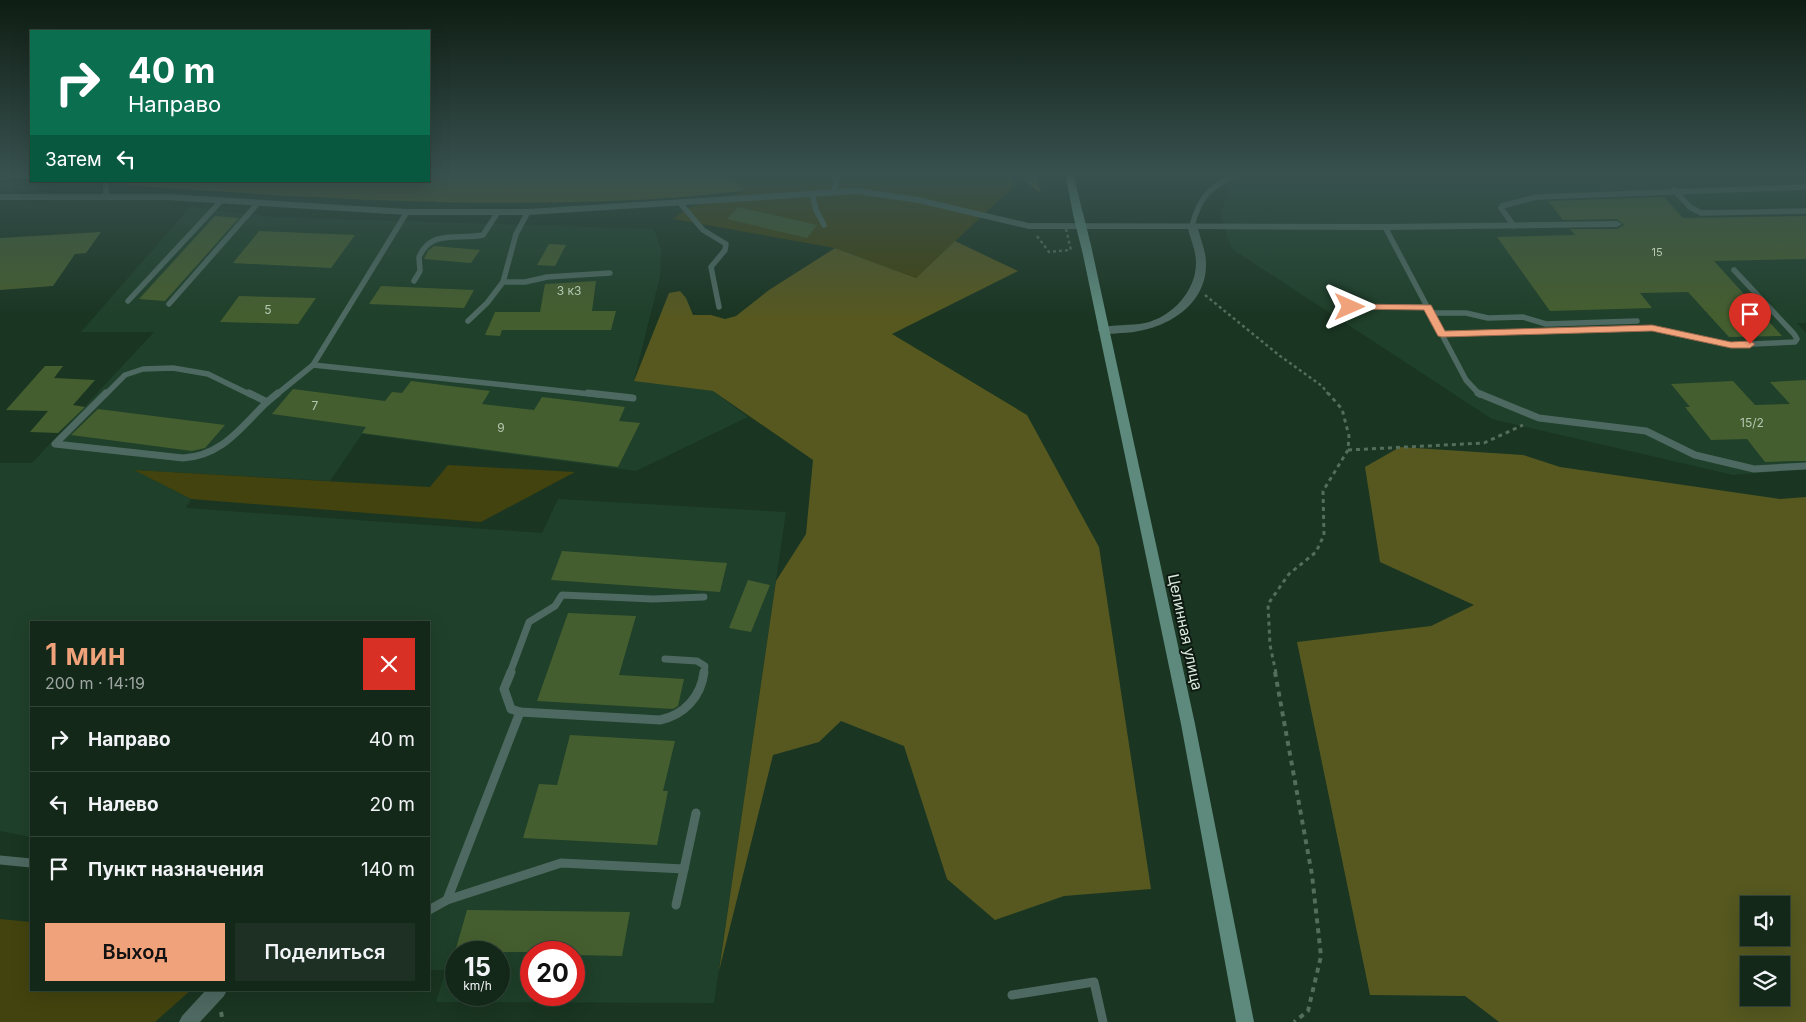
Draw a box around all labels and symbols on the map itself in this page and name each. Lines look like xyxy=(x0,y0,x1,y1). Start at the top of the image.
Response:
house number: 15 xyxy=(1651,245,1663,259)
position arrow xyxy=(1323,280,1375,332)
house number: 3 к3 xyxy=(557,283,581,298)
pin xyxy=(1729,293,1771,344)
house number: 5 xyxy=(264,302,272,317)
house number: 7 xyxy=(312,398,319,413)
house number: 15/2 xyxy=(1740,415,1764,430)
house number: 9 xyxy=(497,420,505,435)
street label: Целинная улица xyxy=(1164,572,1207,692)
speed limit sign: 20 xyxy=(520,941,585,1006)

